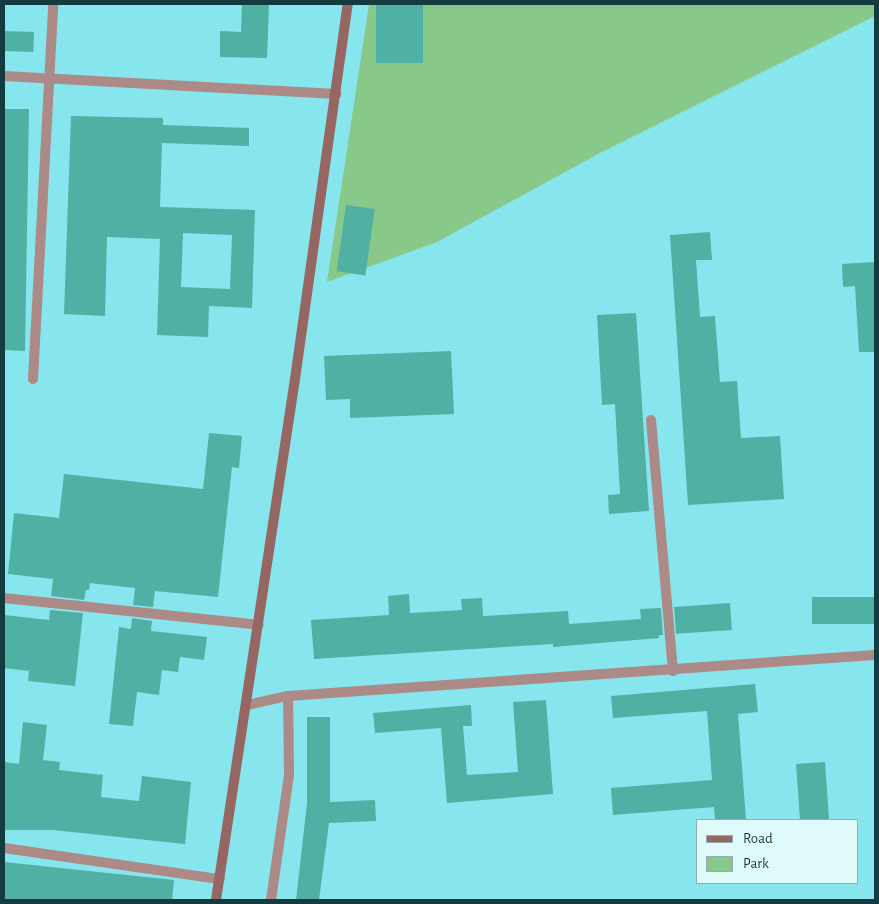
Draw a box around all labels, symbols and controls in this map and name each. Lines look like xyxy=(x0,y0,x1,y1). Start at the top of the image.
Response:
legend xyxy=(696,819,859,884)
text: Road xyxy=(743,831,773,846)
text: Park xyxy=(743,856,769,871)

